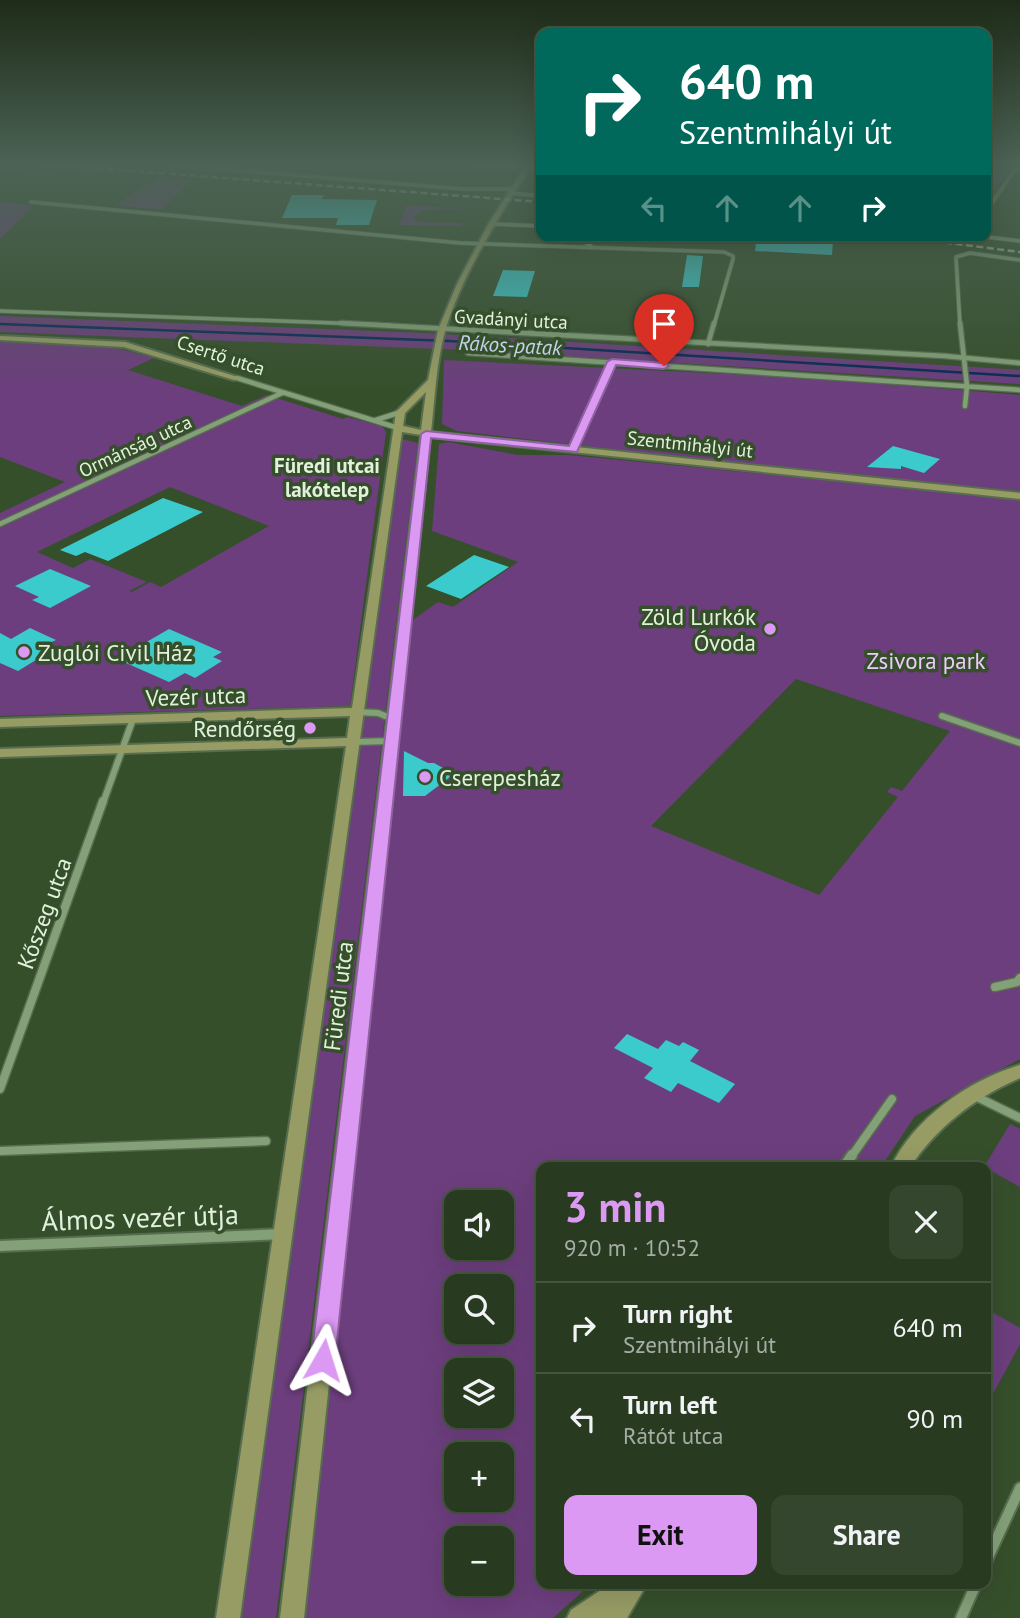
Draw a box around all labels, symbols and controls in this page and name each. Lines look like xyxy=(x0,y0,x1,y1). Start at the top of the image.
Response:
text: 640 m xyxy=(679,49,814,113)
icon: right xyxy=(564,56,655,147)
text: Szentmihályi út xyxy=(679,111,892,153)
icon: left xyxy=(635,189,673,227)
icon: ahead xyxy=(708,189,746,227)
icon: ahead xyxy=(781,189,819,227)
icon: right xyxy=(854,189,892,227)
pin xyxy=(634,294,694,366)
street label: Gvadányi utca xyxy=(454,304,568,334)
icon: arrive xyxy=(645,305,683,343)
water label: Rákos-patak xyxy=(458,329,564,361)
street label: Csertő utca xyxy=(174,330,268,380)
street label: Ormánság utca xyxy=(75,409,195,483)
street label: Szentmihályi út xyxy=(626,425,755,463)
district label: Füredi utcai lakótelep xyxy=(274,452,380,503)
place label: Zöld Lurkók Óvoda xyxy=(641,602,756,657)
marker: Zöld Lurkók Óvoda xyxy=(762,621,778,637)
place label: Zuglói Civil Ház xyxy=(38,638,193,667)
marker: Zuglói Civil Ház xyxy=(16,644,32,660)
park label: Zsivora park xyxy=(866,646,986,675)
street label: Vezér utca xyxy=(144,680,247,712)
place label: Rendőrség xyxy=(193,714,296,743)
marker: Rendőrség xyxy=(302,720,318,736)
place label: Cserepesház xyxy=(439,763,561,792)
marker: Cserepesház xyxy=(417,769,433,785)
street label: Kőszeg utca xyxy=(10,853,78,973)
street label: Füredi utca xyxy=(317,940,359,1052)
text: 3 min xyxy=(564,1179,666,1234)
button: close xyxy=(889,1185,963,1259)
map controls xyxy=(444,1190,514,1596)
button: sound xyxy=(444,1190,514,1260)
street label: Álmos vezér útja xyxy=(41,1195,239,1239)
text: 920 m · 10:52 xyxy=(564,1233,700,1262)
button: search xyxy=(444,1274,514,1344)
text: Turn right xyxy=(623,1297,732,1330)
icon: right xyxy=(564,1309,602,1347)
text: 640 m xyxy=(892,1311,963,1344)
position arrow xyxy=(286,1323,360,1397)
text: Szentmihályi út xyxy=(623,1330,776,1359)
button: layers xyxy=(444,1358,514,1428)
text: Turn left xyxy=(623,1388,717,1421)
icon: left xyxy=(564,1400,602,1438)
text: 90 m xyxy=(907,1402,963,1435)
text: Rátót utca xyxy=(623,1421,723,1450)
button: + xyxy=(444,1442,514,1512)
button: Exit xyxy=(564,1495,757,1575)
button: Share xyxy=(771,1495,963,1575)
button: − xyxy=(444,1526,514,1596)

